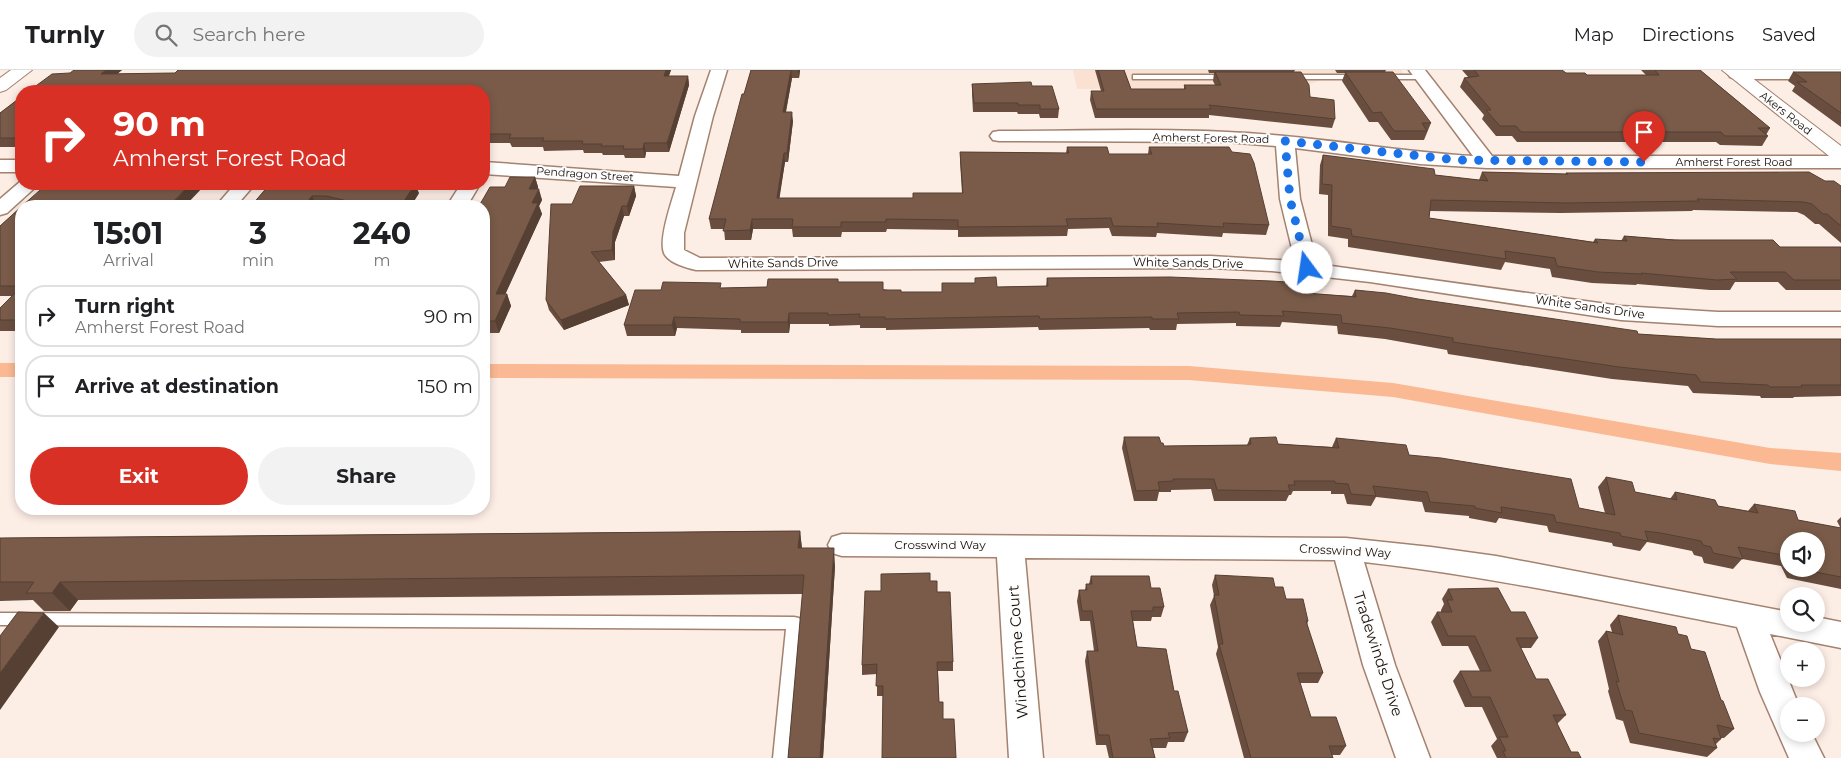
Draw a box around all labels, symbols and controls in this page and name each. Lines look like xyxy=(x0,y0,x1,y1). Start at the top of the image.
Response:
search box xyxy=(134,12,484,57)
text: Turnly xyxy=(25,20,104,49)
icon: search xyxy=(152,21,180,49)
text: Search here xyxy=(192,23,305,46)
text: Map xyxy=(1574,24,1614,46)
text: Directions xyxy=(1642,24,1734,46)
text: Saved xyxy=(1762,24,1816,46)
street label: Akers Road xyxy=(1757,88,1815,138)
text: 90 m xyxy=(113,102,206,145)
icon: right xyxy=(30,105,95,170)
pin xyxy=(1623,111,1665,162)
icon: arrive xyxy=(1630,118,1658,146)
street label: Amherst Forest Road xyxy=(1152,130,1270,146)
text: Amherst Forest Road xyxy=(113,145,347,172)
street label: Amherst Forest Road xyxy=(1676,155,1792,169)
street label: Pendragon Street xyxy=(536,164,635,184)
text: 15:01 xyxy=(94,215,163,252)
text: 3 xyxy=(249,215,267,252)
text: 240 xyxy=(353,215,411,252)
position arrow xyxy=(1280,241,1332,293)
text: Arrival xyxy=(103,251,154,270)
text: min xyxy=(242,251,274,270)
text: m xyxy=(374,251,391,270)
street label: White Sands Drive xyxy=(728,254,838,271)
street label: White Sands Drive xyxy=(1133,254,1243,271)
street label: White Sands Drive xyxy=(1534,291,1646,322)
text: Turn right xyxy=(75,295,175,318)
icon: right xyxy=(32,302,60,330)
text: 90 m xyxy=(424,305,473,328)
text: Amherst Forest Road xyxy=(75,318,245,337)
icon: arrive xyxy=(32,372,60,400)
text: Arrive at destination xyxy=(75,375,279,398)
text: 150 m xyxy=(418,375,473,398)
button: Exit xyxy=(30,447,248,505)
button: Share xyxy=(258,447,475,505)
map controls xyxy=(1780,532,1825,742)
button: sound xyxy=(1780,532,1825,577)
street label: Crosswind Way xyxy=(894,537,986,552)
street label: Crosswind Way xyxy=(1299,541,1392,560)
street label: Windchime Court xyxy=(1003,584,1032,720)
button: search xyxy=(1780,587,1825,632)
street label: Tradewinds Drive xyxy=(1349,589,1408,719)
button: + xyxy=(1780,642,1825,687)
button: − xyxy=(1780,697,1825,742)

